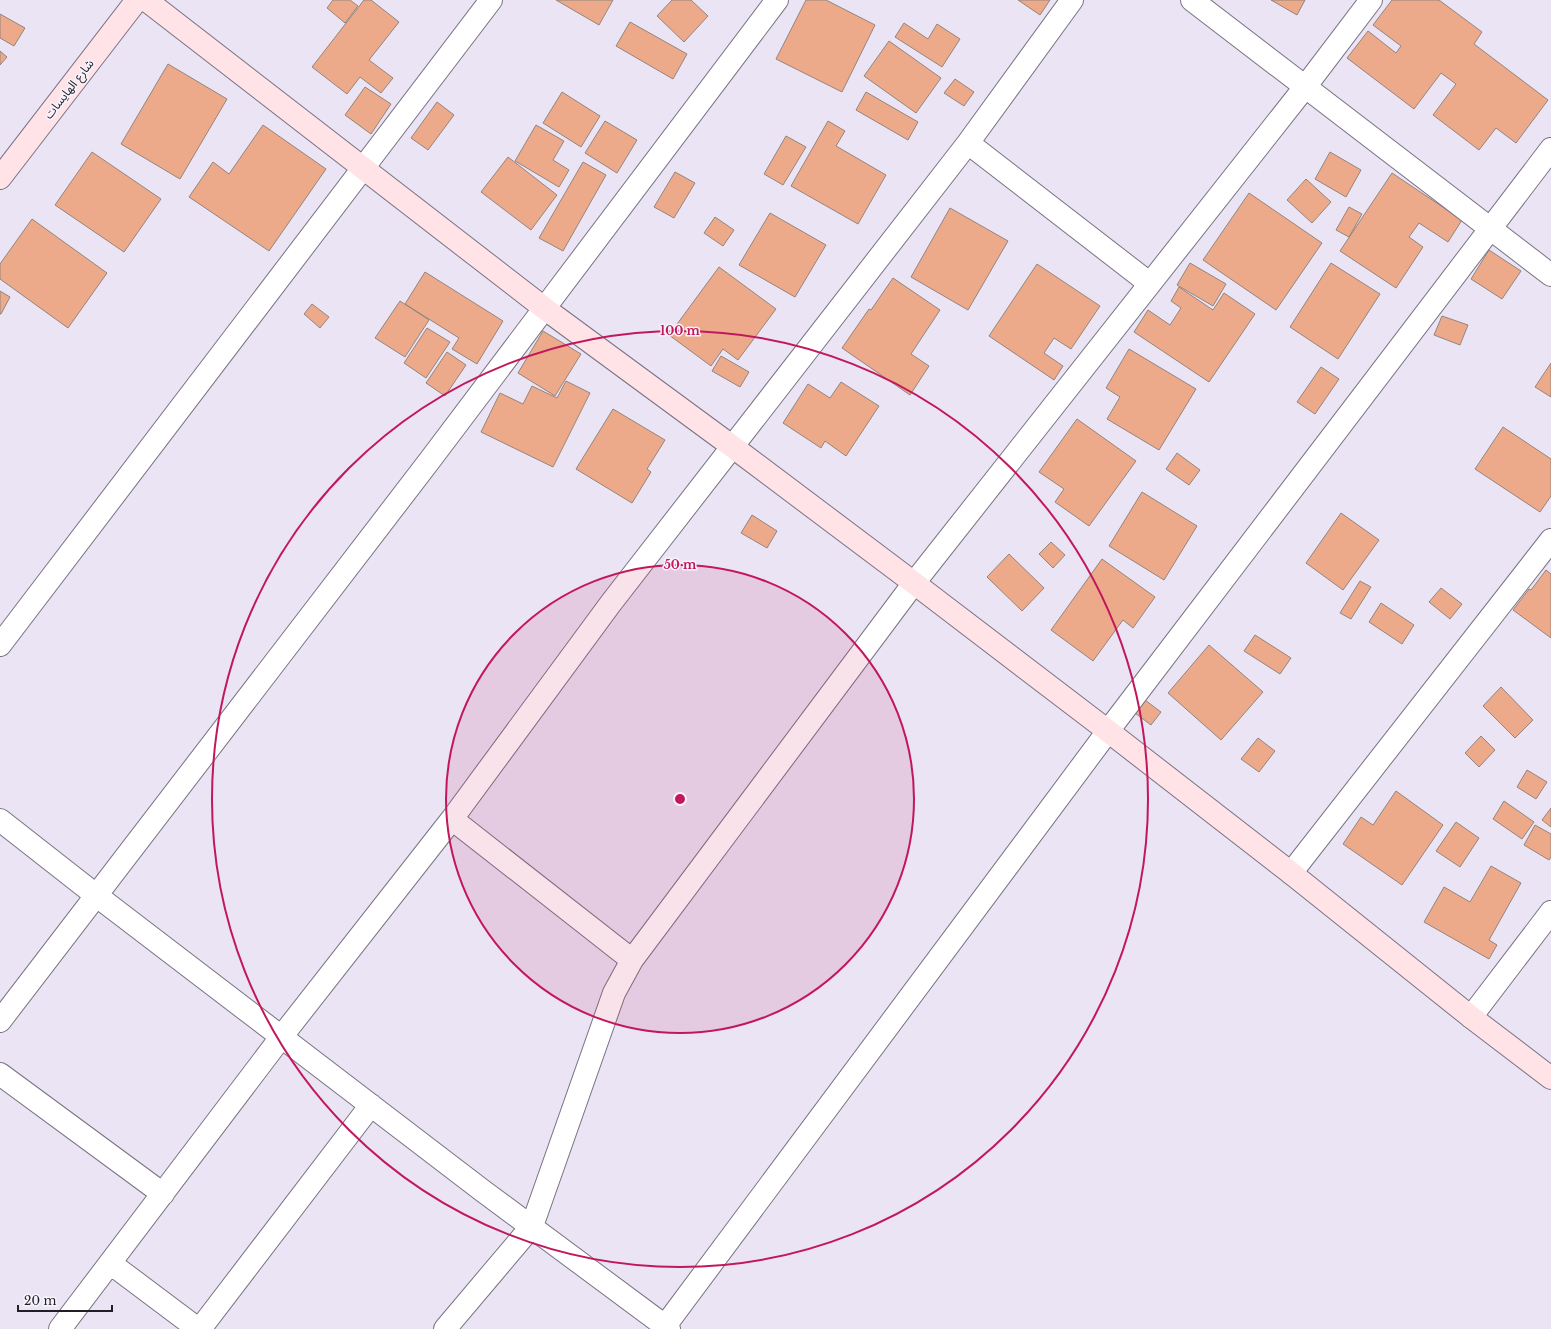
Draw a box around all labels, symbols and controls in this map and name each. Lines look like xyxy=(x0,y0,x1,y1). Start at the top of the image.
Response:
street label: شارع الهايسات xyxy=(41,56,98,123)
text: 100 m xyxy=(660,323,701,338)
text: 50 m xyxy=(664,557,697,572)
centre of rings xyxy=(673,792,687,806)
scale bar xyxy=(18,1287,112,1313)
text: 20 m xyxy=(24,1293,56,1308)

